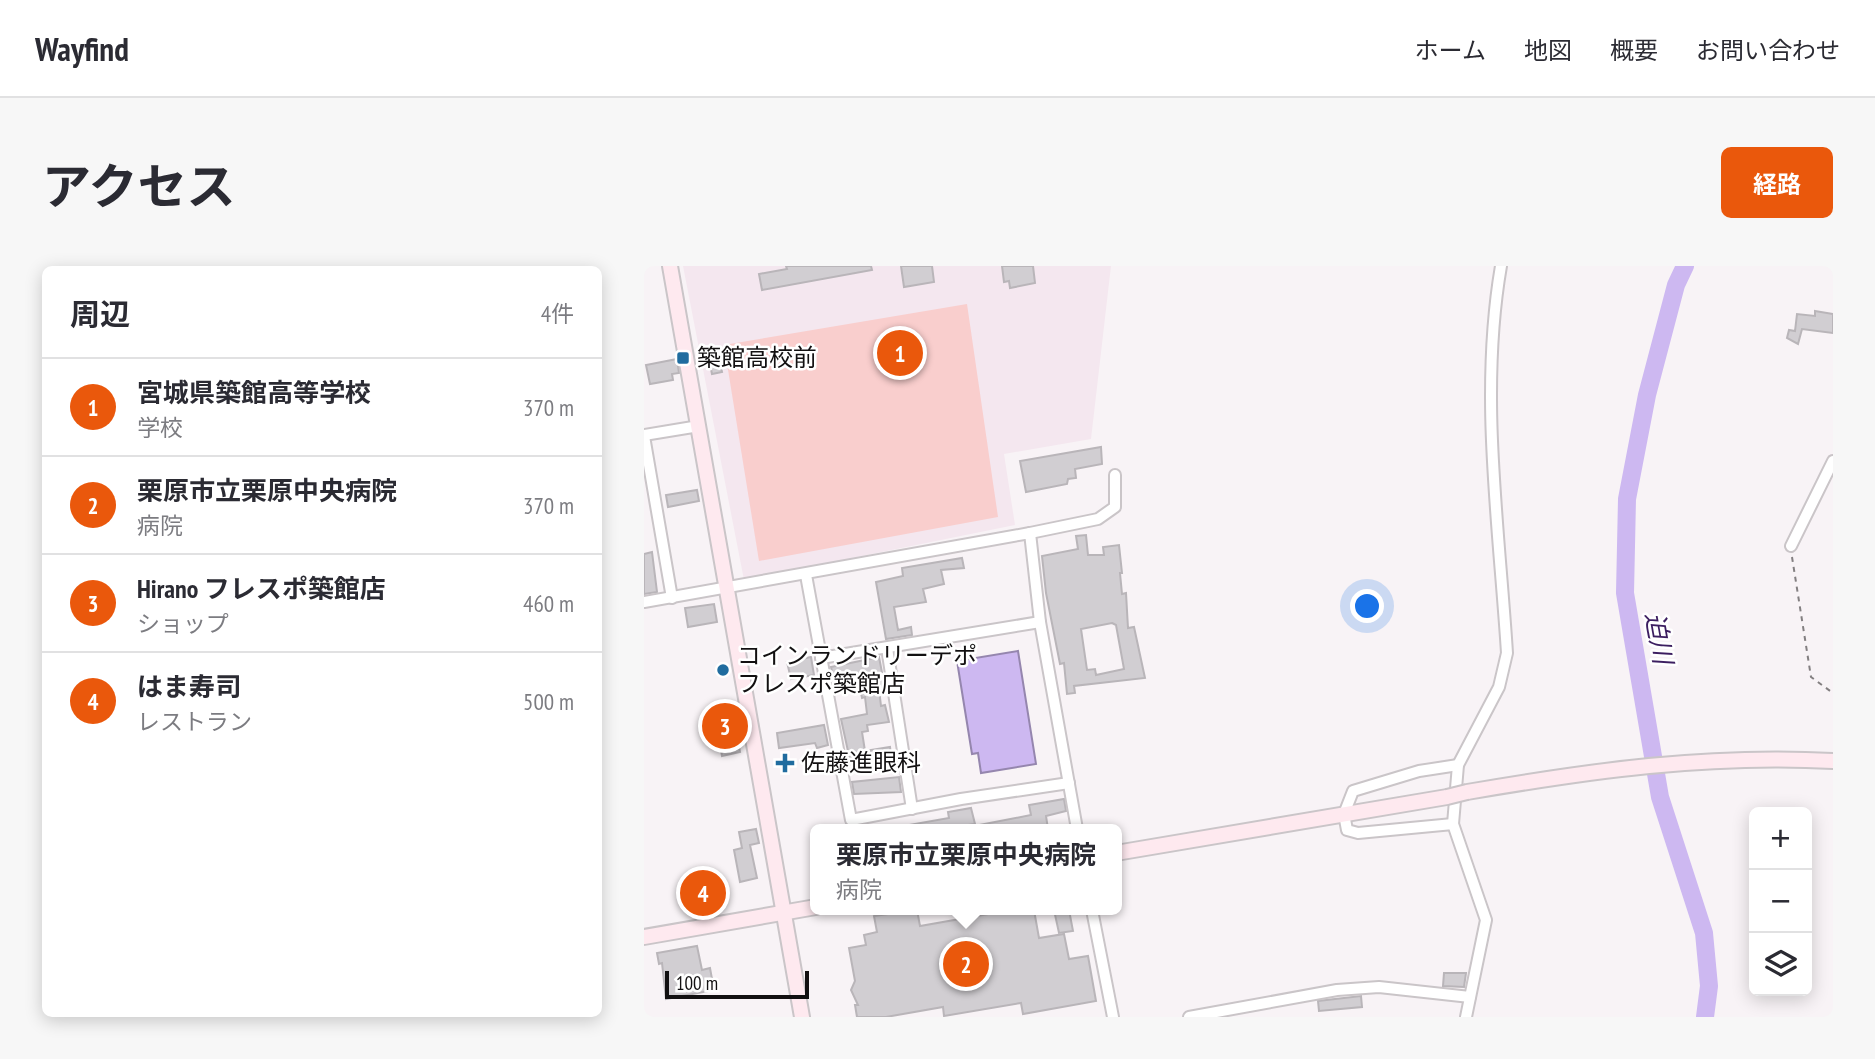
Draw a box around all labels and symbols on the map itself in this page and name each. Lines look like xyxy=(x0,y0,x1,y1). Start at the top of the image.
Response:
pin: 1 xyxy=(877,327,923,379)
place label: 築館高校前 xyxy=(697,342,817,373)
marker: 築館高校前 xyxy=(675,350,691,366)
your location xyxy=(1350,589,1384,623)
water label: 迫川 xyxy=(1639,609,1681,669)
place label: コインランドリーデポ フレスポ築館店 xyxy=(737,640,977,699)
marker: コインランドリーデポ フレスポ築館店 xyxy=(715,662,731,678)
pin: 3 xyxy=(702,700,748,752)
place label: 佐藤進眼科 xyxy=(801,747,921,778)
marker: 佐藤進眼科 xyxy=(775,753,795,773)
pin: 4 xyxy=(680,867,726,919)
pin: 2 xyxy=(943,938,989,990)
scale bar xyxy=(665,968,808,1000)

